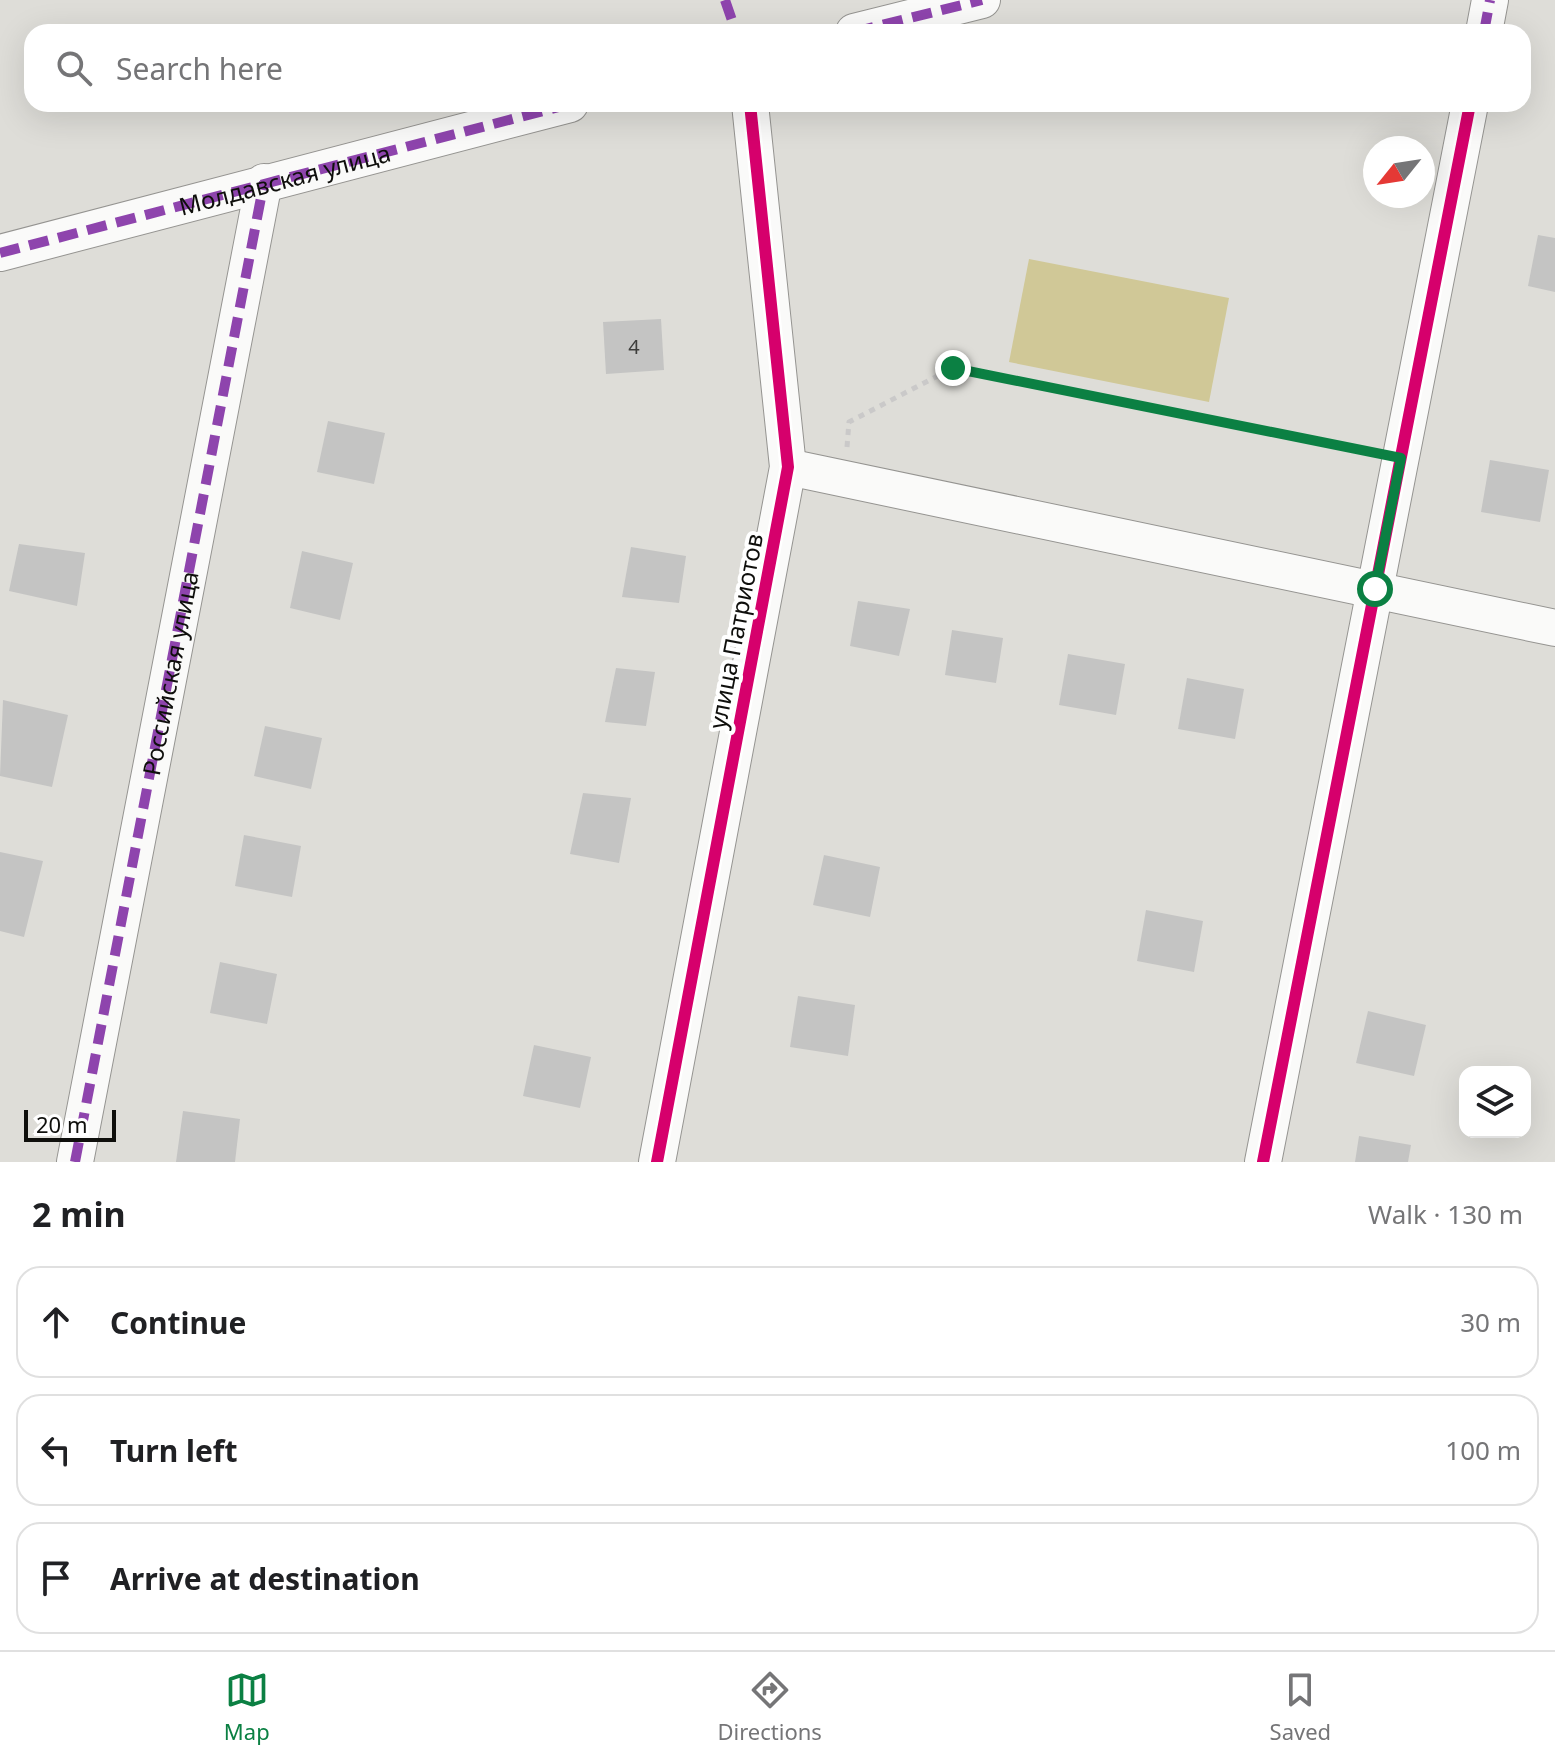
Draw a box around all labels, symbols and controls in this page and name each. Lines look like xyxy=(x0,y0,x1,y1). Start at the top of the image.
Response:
search box xyxy=(24,24,1531,112)
icon: search xyxy=(52,46,96,90)
text: Search here xyxy=(116,48,283,89)
street label: Молдавская улица xyxy=(175,135,394,222)
north arrow xyxy=(1363,136,1435,208)
house number: 4 xyxy=(628,333,640,360)
route end xyxy=(935,350,971,386)
street label: улица Патриотов xyxy=(700,530,770,732)
street label: Российская улица xyxy=(133,568,205,778)
route start xyxy=(1357,571,1393,607)
map controls xyxy=(1459,1066,1531,1138)
button: layers xyxy=(1459,1066,1531,1138)
scale bar xyxy=(24,1106,116,1142)
text: 20 m xyxy=(36,1109,87,1139)
text: 2 min xyxy=(32,1191,126,1237)
text: Walk · 130 m xyxy=(1368,1196,1523,1232)
icon: ahead xyxy=(34,1300,78,1344)
text: Continue xyxy=(110,1302,246,1343)
text: 30 m xyxy=(1460,1304,1521,1340)
icon: left xyxy=(34,1428,78,1472)
text: Turn left xyxy=(110,1430,238,1471)
text: 100 m xyxy=(1445,1432,1521,1468)
icon: arrive xyxy=(34,1556,78,1600)
text: Arrive at destination xyxy=(110,1558,420,1599)
tab: Map xyxy=(224,1668,270,1746)
tab: Directions xyxy=(717,1668,822,1746)
tab: Saved xyxy=(1270,1668,1331,1746)

